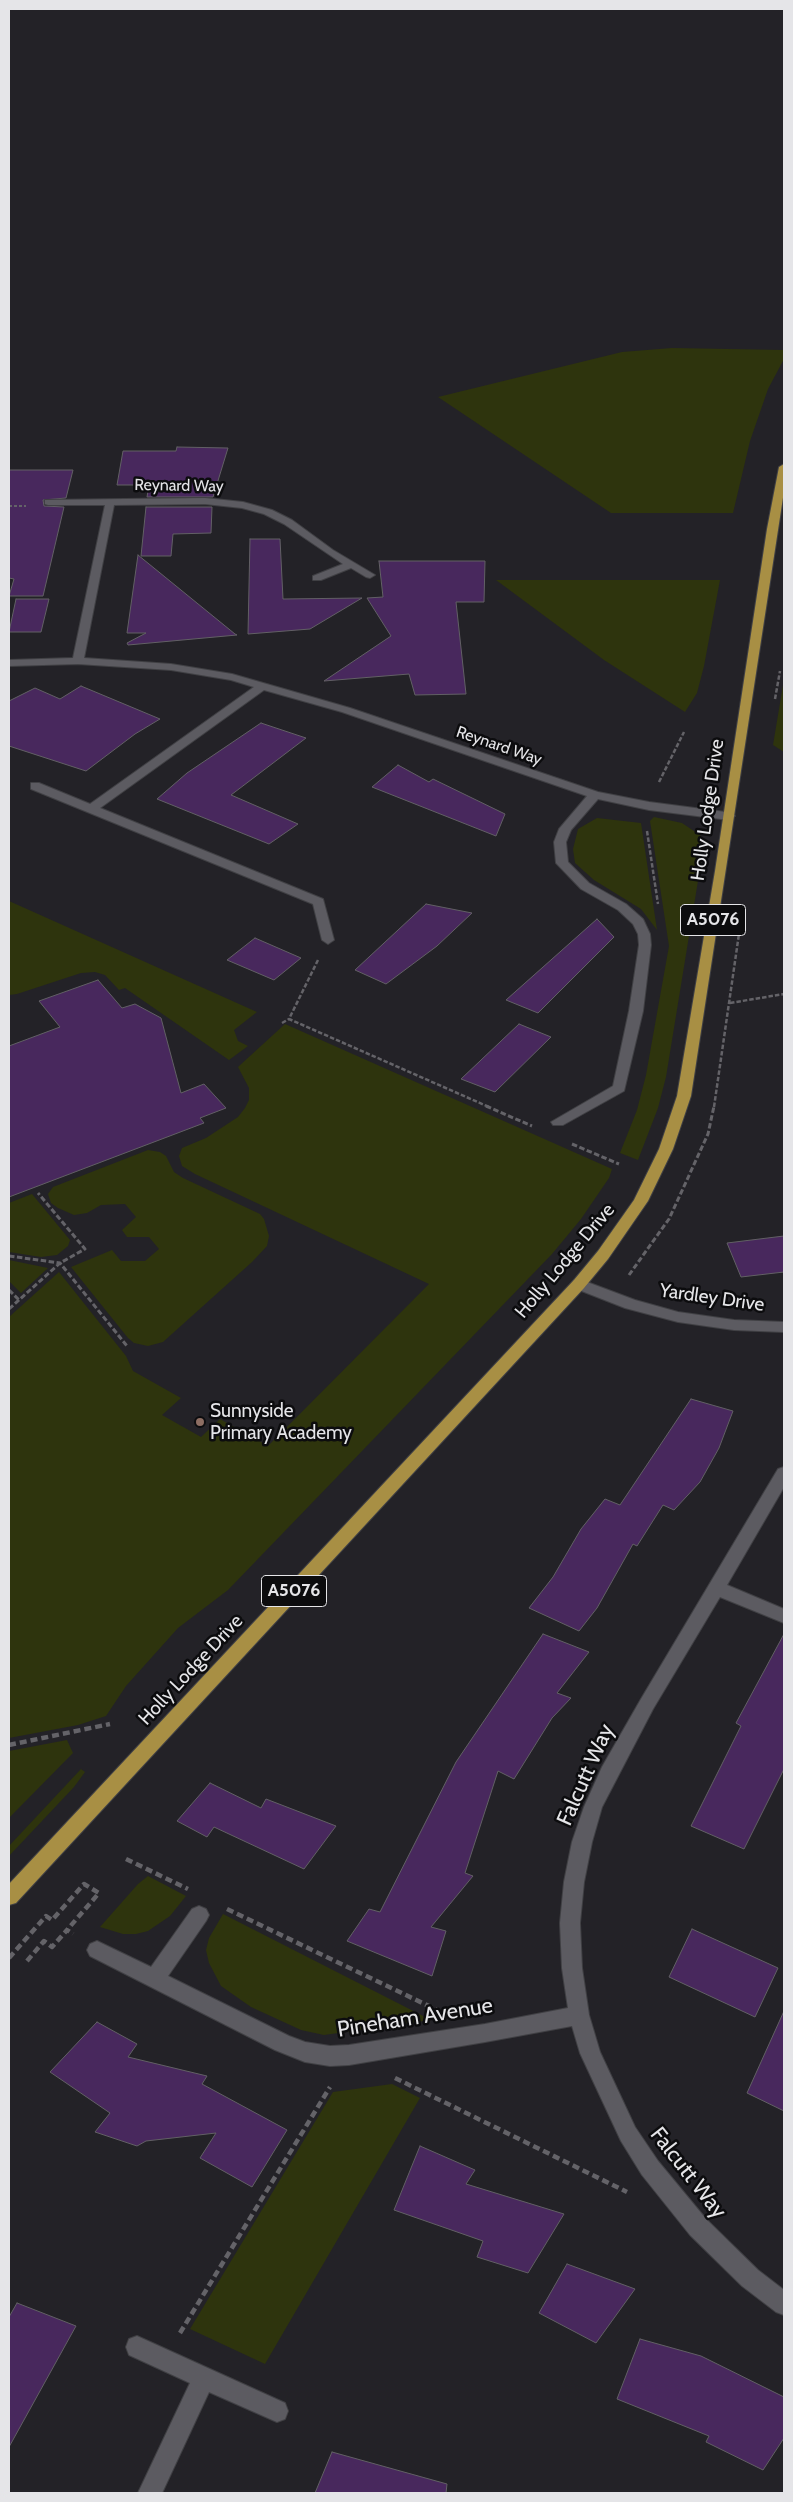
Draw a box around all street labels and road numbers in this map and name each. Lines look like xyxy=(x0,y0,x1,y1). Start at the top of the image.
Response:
street label: Reynard Way xyxy=(134,476,224,496)
street label: Reynard Way xyxy=(454,722,544,770)
street label: Holly Lodge Drive xyxy=(687,738,729,882)
road number: A5076 xyxy=(680,904,746,936)
street label: Holly Lodge Drive xyxy=(510,1199,620,1323)
street label: Yardley Drive xyxy=(658,1279,766,1317)
road number: A5076 xyxy=(262,1575,326,1606)
street label: Holly Lodge Drive xyxy=(134,1610,248,1730)
street label: Falcutt Way xyxy=(552,1720,620,1830)
street label: Pineham Avenue xyxy=(335,1993,495,2043)
street label: Falcutt Way xyxy=(644,2122,732,2224)

